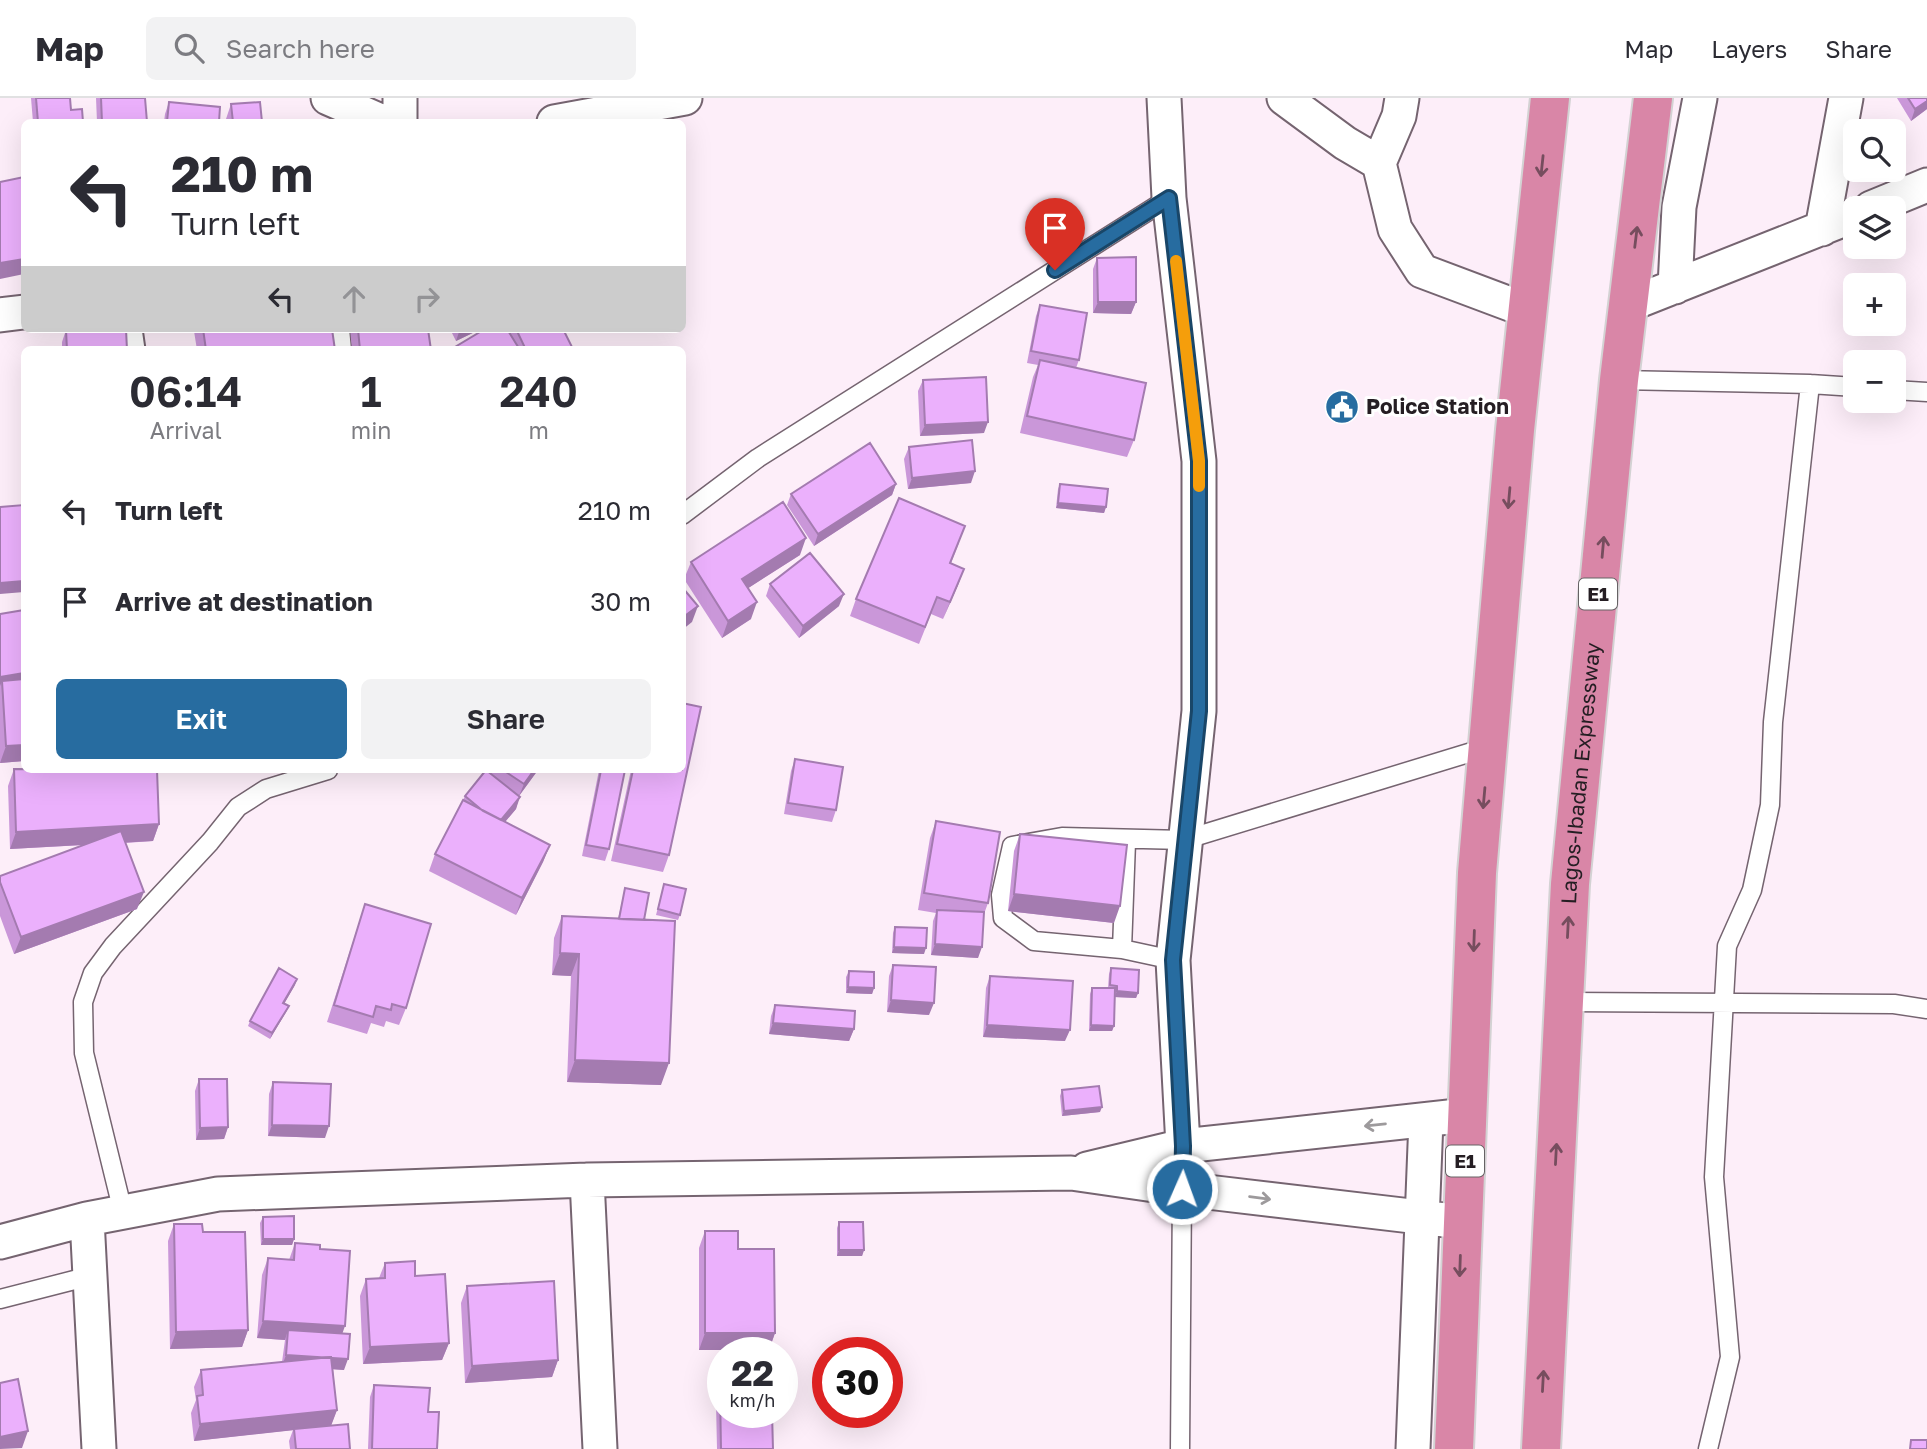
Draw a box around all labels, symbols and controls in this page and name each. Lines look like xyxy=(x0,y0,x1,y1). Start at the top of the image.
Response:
search box xyxy=(146,17,636,80)
text: Map xyxy=(35,29,104,68)
icon: search xyxy=(170,29,208,67)
text: Search here xyxy=(226,33,375,64)
text: Map xyxy=(1624,34,1673,63)
text: Layers xyxy=(1711,34,1787,63)
text: Share xyxy=(1825,34,1892,63)
map controls xyxy=(1843,119,1906,413)
button: search xyxy=(1843,119,1906,182)
text: 210 m xyxy=(171,144,313,203)
icon: left xyxy=(56,147,147,238)
one-way arrow xyxy=(1536,154,1549,177)
button: layers xyxy=(1843,196,1906,259)
pin xyxy=(1025,198,1085,270)
text: Turn left xyxy=(171,204,300,242)
icon: arrive xyxy=(1036,209,1074,247)
one-way arrow xyxy=(1630,227,1643,249)
button: + xyxy=(1843,273,1906,336)
icon: left xyxy=(262,280,300,318)
icon: ahead xyxy=(335,280,373,318)
icon: right xyxy=(408,280,446,318)
button: − xyxy=(1843,350,1906,413)
text: 06:14 xyxy=(129,366,243,416)
text: 1 xyxy=(361,366,382,416)
text: 240 xyxy=(500,366,578,416)
public building icon: Police Station xyxy=(1323,388,1361,426)
place label: Police Station xyxy=(1366,393,1509,419)
text: Arrival xyxy=(150,416,222,444)
text: min xyxy=(351,416,391,444)
text: m xyxy=(529,416,549,444)
one-way arrow xyxy=(1502,486,1515,508)
icon: left xyxy=(56,492,94,530)
text: Turn left xyxy=(115,495,223,526)
text: 210 m xyxy=(578,495,651,526)
one-way arrow xyxy=(1596,537,1609,559)
road number: E1 xyxy=(1579,579,1617,610)
icon: arrive xyxy=(56,583,94,621)
text: Arrive at destination xyxy=(115,586,373,617)
text: 30 m xyxy=(590,586,651,617)
street label: Lagos-Ibadan Expressway xyxy=(1555,641,1605,905)
button: Exit xyxy=(56,679,347,759)
button: Share xyxy=(361,679,651,759)
one-way arrow xyxy=(1477,786,1490,808)
one-way arrow xyxy=(1562,915,1575,938)
one-way arrow xyxy=(1468,929,1481,952)
one-way arrow xyxy=(1364,1119,1387,1132)
one-way arrow xyxy=(1549,1142,1562,1165)
road number: E1 xyxy=(1446,1146,1484,1176)
position arrow xyxy=(1145,1152,1219,1226)
one-way arrow xyxy=(1248,1192,1270,1205)
one-way arrow xyxy=(1454,1254,1467,1277)
speed limit sign: 30 xyxy=(812,1337,903,1428)
text: 22 xyxy=(731,1352,774,1394)
one-way arrow xyxy=(1536,1370,1549,1393)
text: km/h xyxy=(730,1389,775,1411)

